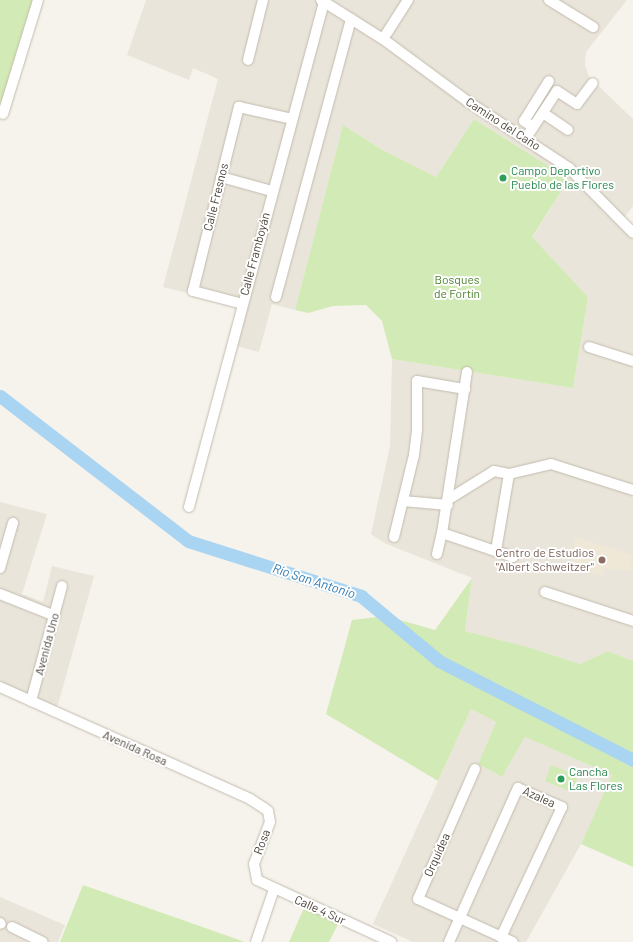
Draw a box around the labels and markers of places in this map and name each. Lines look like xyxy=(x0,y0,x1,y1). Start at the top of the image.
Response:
place label: Campo Deportivo Pueblo de las Flores xyxy=(511,164,614,192)
marker: Campo Deportivo Pueblo de las Flores xyxy=(498,173,508,183)
place label: Centro de Estudios "Albert Schweitzer" xyxy=(495,546,594,574)
marker: Centro de Estudios "Albert Schweitzer" xyxy=(597,555,607,565)
place label: Cancha Las Flores xyxy=(569,765,623,793)
marker: Cancha Las Flores xyxy=(556,774,566,784)

